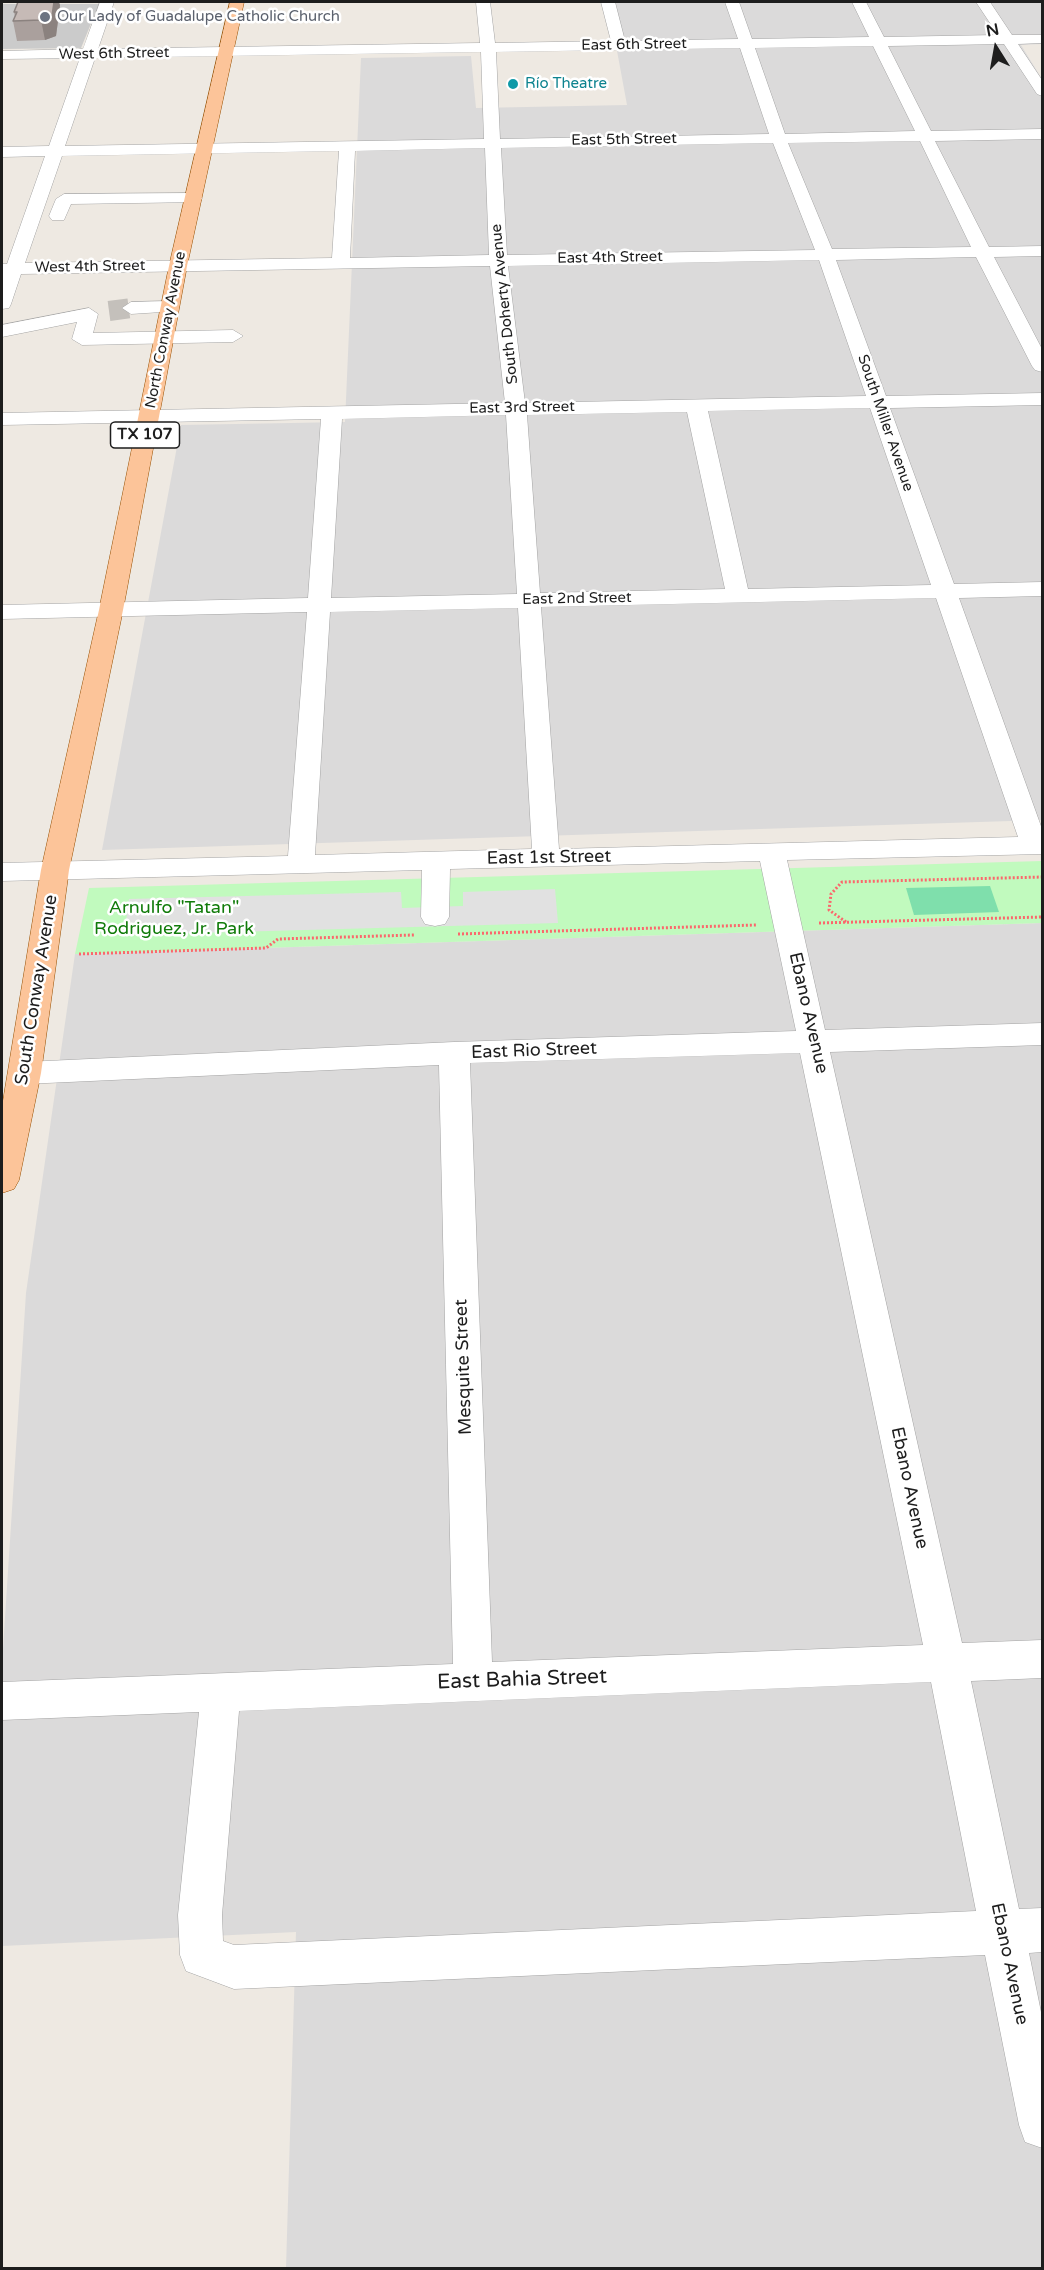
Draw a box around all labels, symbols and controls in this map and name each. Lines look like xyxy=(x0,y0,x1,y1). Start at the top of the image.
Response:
place label: Our Lady of Guadalupe Catholic Church xyxy=(57,8,340,26)
marker: Our Lady of Guadalupe Catholic Church xyxy=(38,10,52,24)
north arrow xyxy=(966,18,1026,78)
text: N xyxy=(984,19,1001,41)
street label: East 6th Street xyxy=(581,35,687,55)
street label: West 6th Street xyxy=(58,44,170,64)
place label: Río Theatre xyxy=(525,75,607,93)
marker: Río Theatre xyxy=(506,77,520,91)
street label: East 5th Street xyxy=(571,130,677,150)
street label: South Doherty Avenue xyxy=(488,223,522,385)
street label: East 4th Street xyxy=(557,248,663,268)
street label: North Conway Avenue xyxy=(142,250,190,410)
street label: West 4th Street xyxy=(34,257,146,277)
street label: South Miller Avenue xyxy=(853,352,917,494)
street label: East 3rd Street xyxy=(469,398,575,418)
road number: TX 107 xyxy=(110,422,180,448)
street label: East 2nd Street xyxy=(522,589,632,609)
street label: East 1st Street xyxy=(487,846,611,870)
street label: South Conway Avenue xyxy=(11,893,63,1087)
park label: Arnulfo "Tatan" Rodriguez, Jr. Park xyxy=(94,897,254,940)
street label: Ebano Avenue xyxy=(784,950,832,1076)
street label: East Rio Street xyxy=(471,1038,597,1064)
street label: Mesquite Street xyxy=(451,1299,477,1435)
street label: Ebano Avenue xyxy=(886,1425,932,1551)
street label: East Bahia Street xyxy=(437,1664,607,1696)
street label: Ebano Avenue xyxy=(986,1901,1032,2027)

